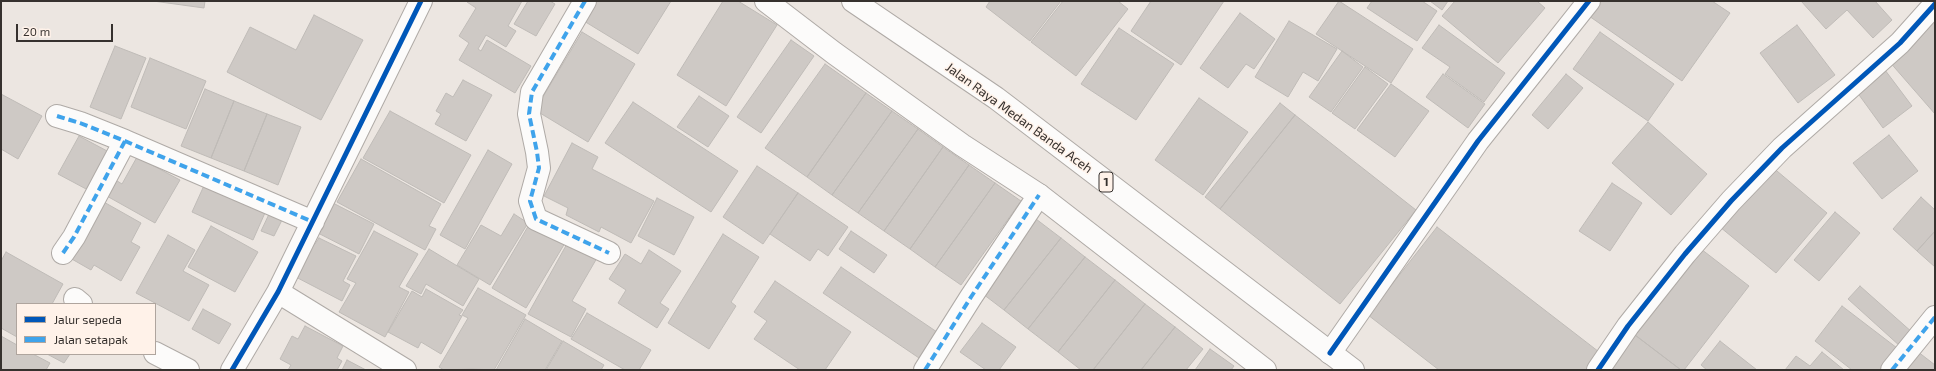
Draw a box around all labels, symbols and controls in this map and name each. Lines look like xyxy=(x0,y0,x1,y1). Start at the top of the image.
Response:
scale bar xyxy=(18,16,115,42)
text: 20 m xyxy=(23,24,50,38)
street label: Jalan Raya Medan Banda Aceh xyxy=(943,60,1095,176)
road number: 1 xyxy=(1099,172,1113,192)
legend xyxy=(16,303,156,355)
text: Jalur sepeda xyxy=(54,312,122,326)
text: Jalan setapak xyxy=(54,332,128,346)

